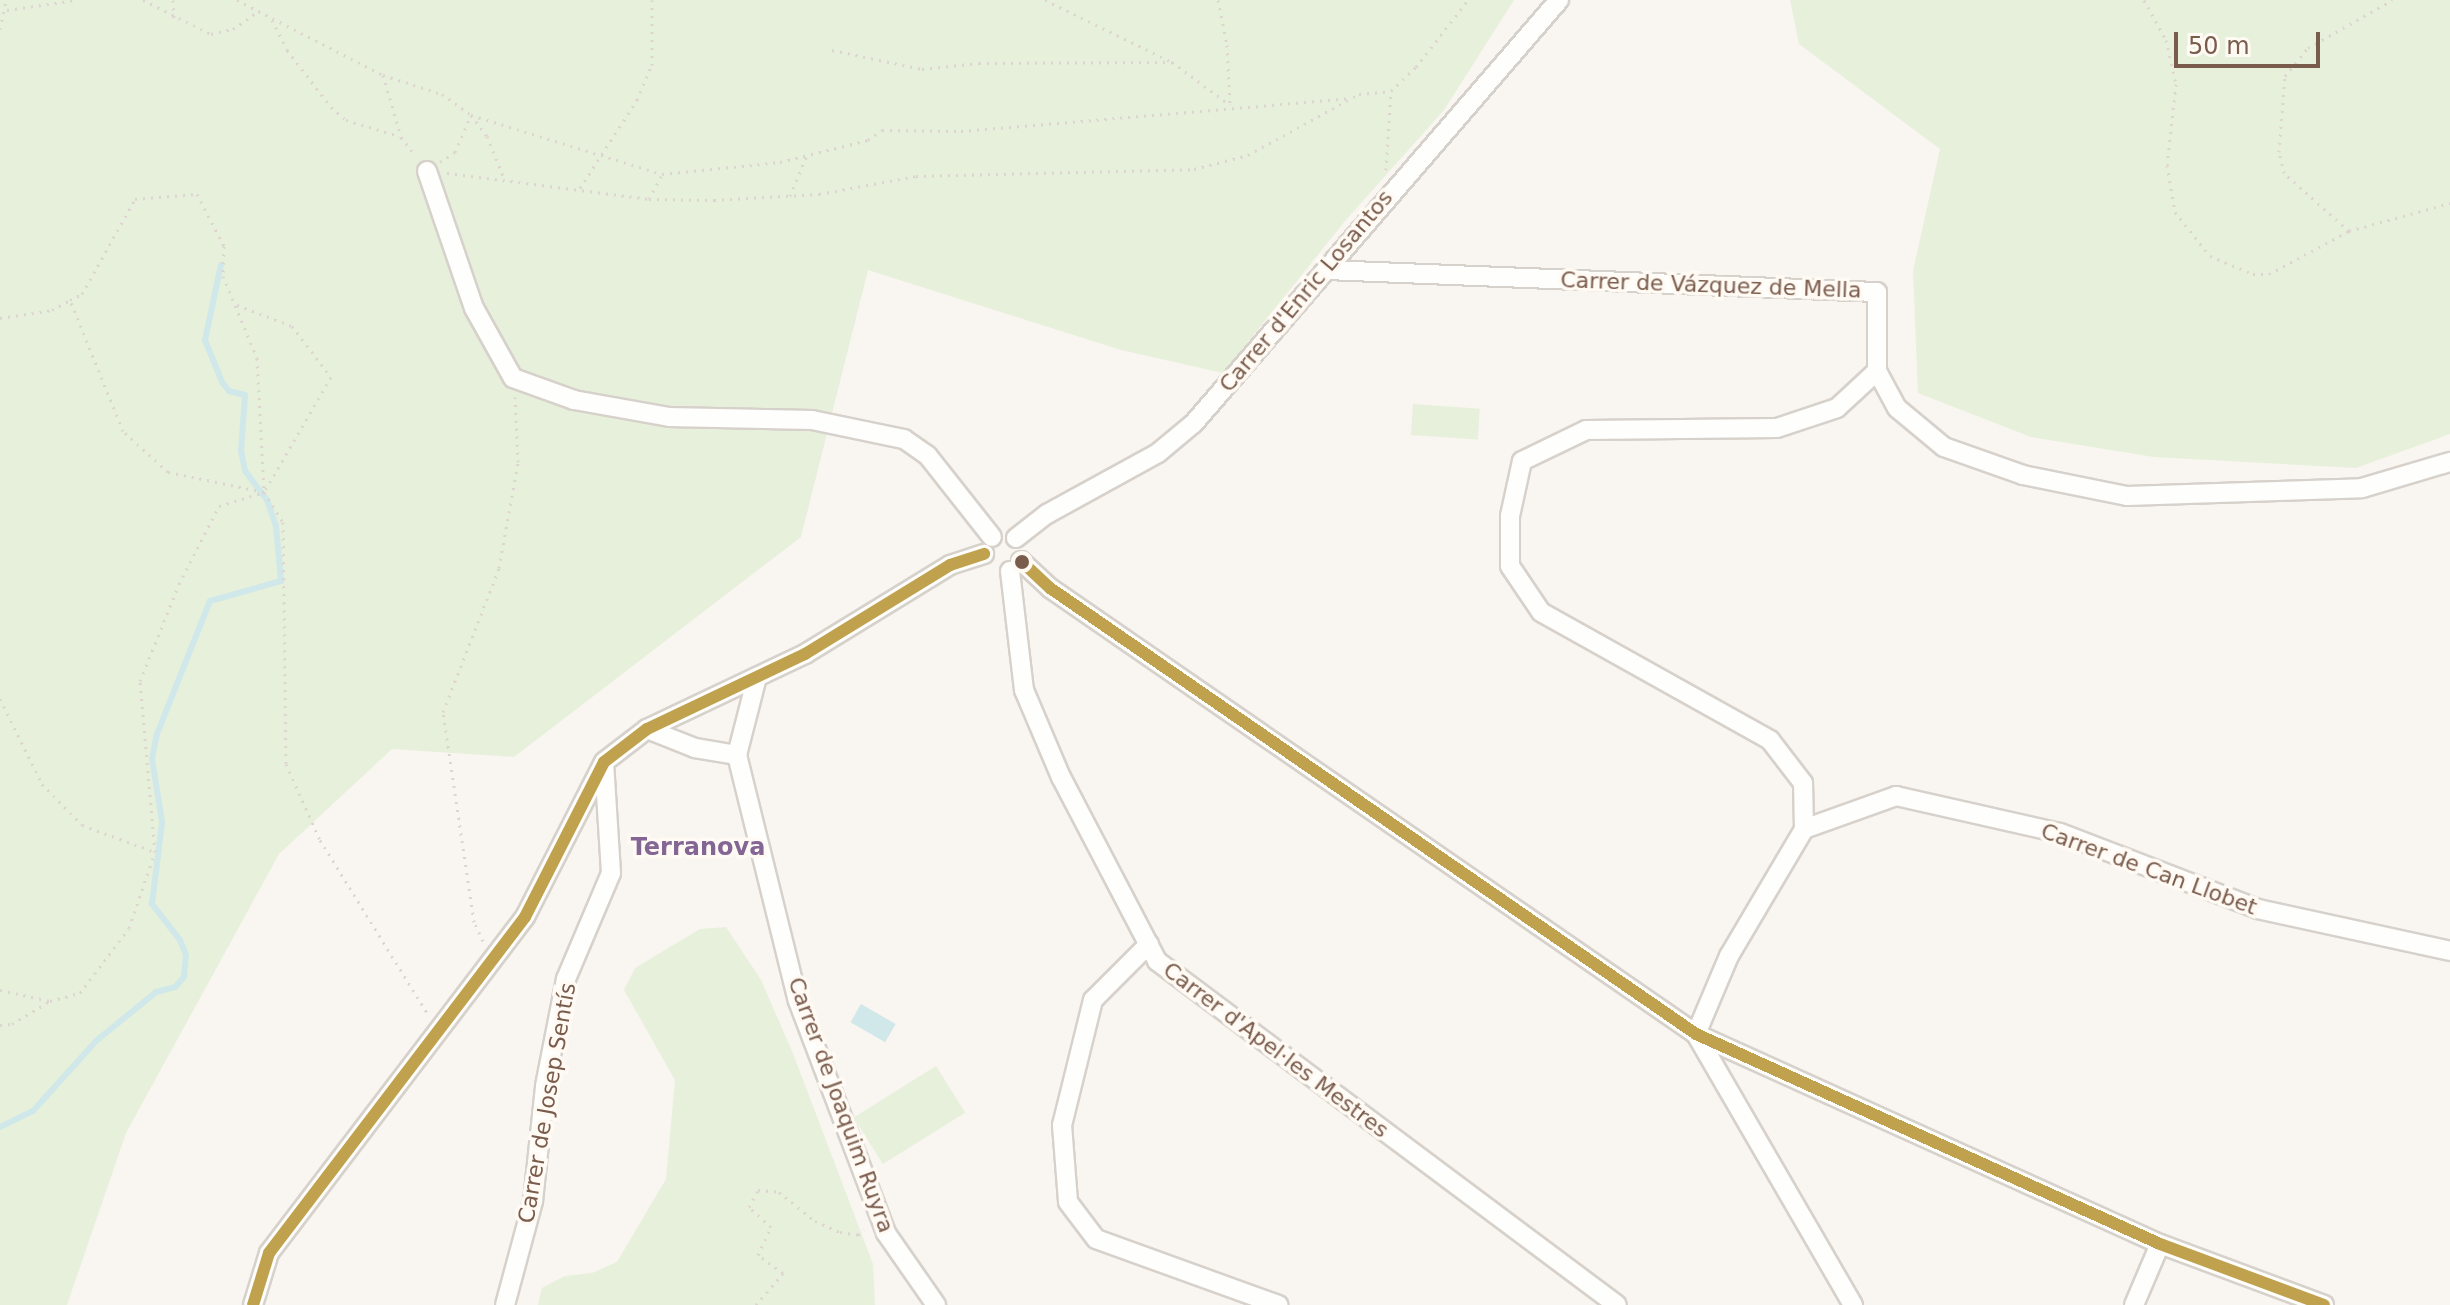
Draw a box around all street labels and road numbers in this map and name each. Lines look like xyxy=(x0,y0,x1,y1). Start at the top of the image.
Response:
street label: Carrer d'Enric Losantos xyxy=(1214,185,1398,397)
street label: Carrer de Vázquez de Mella xyxy=(1560,267,1862,303)
street label: Carrer de Can Llobet xyxy=(2037,818,2261,920)
street label: Carrer d'Apel·les Mestres xyxy=(1158,957,1394,1143)
street label: Carrer de Joaquim Ruyra xyxy=(782,974,900,1236)
street label: Carrer de Josep Sentís xyxy=(513,981,581,1225)

